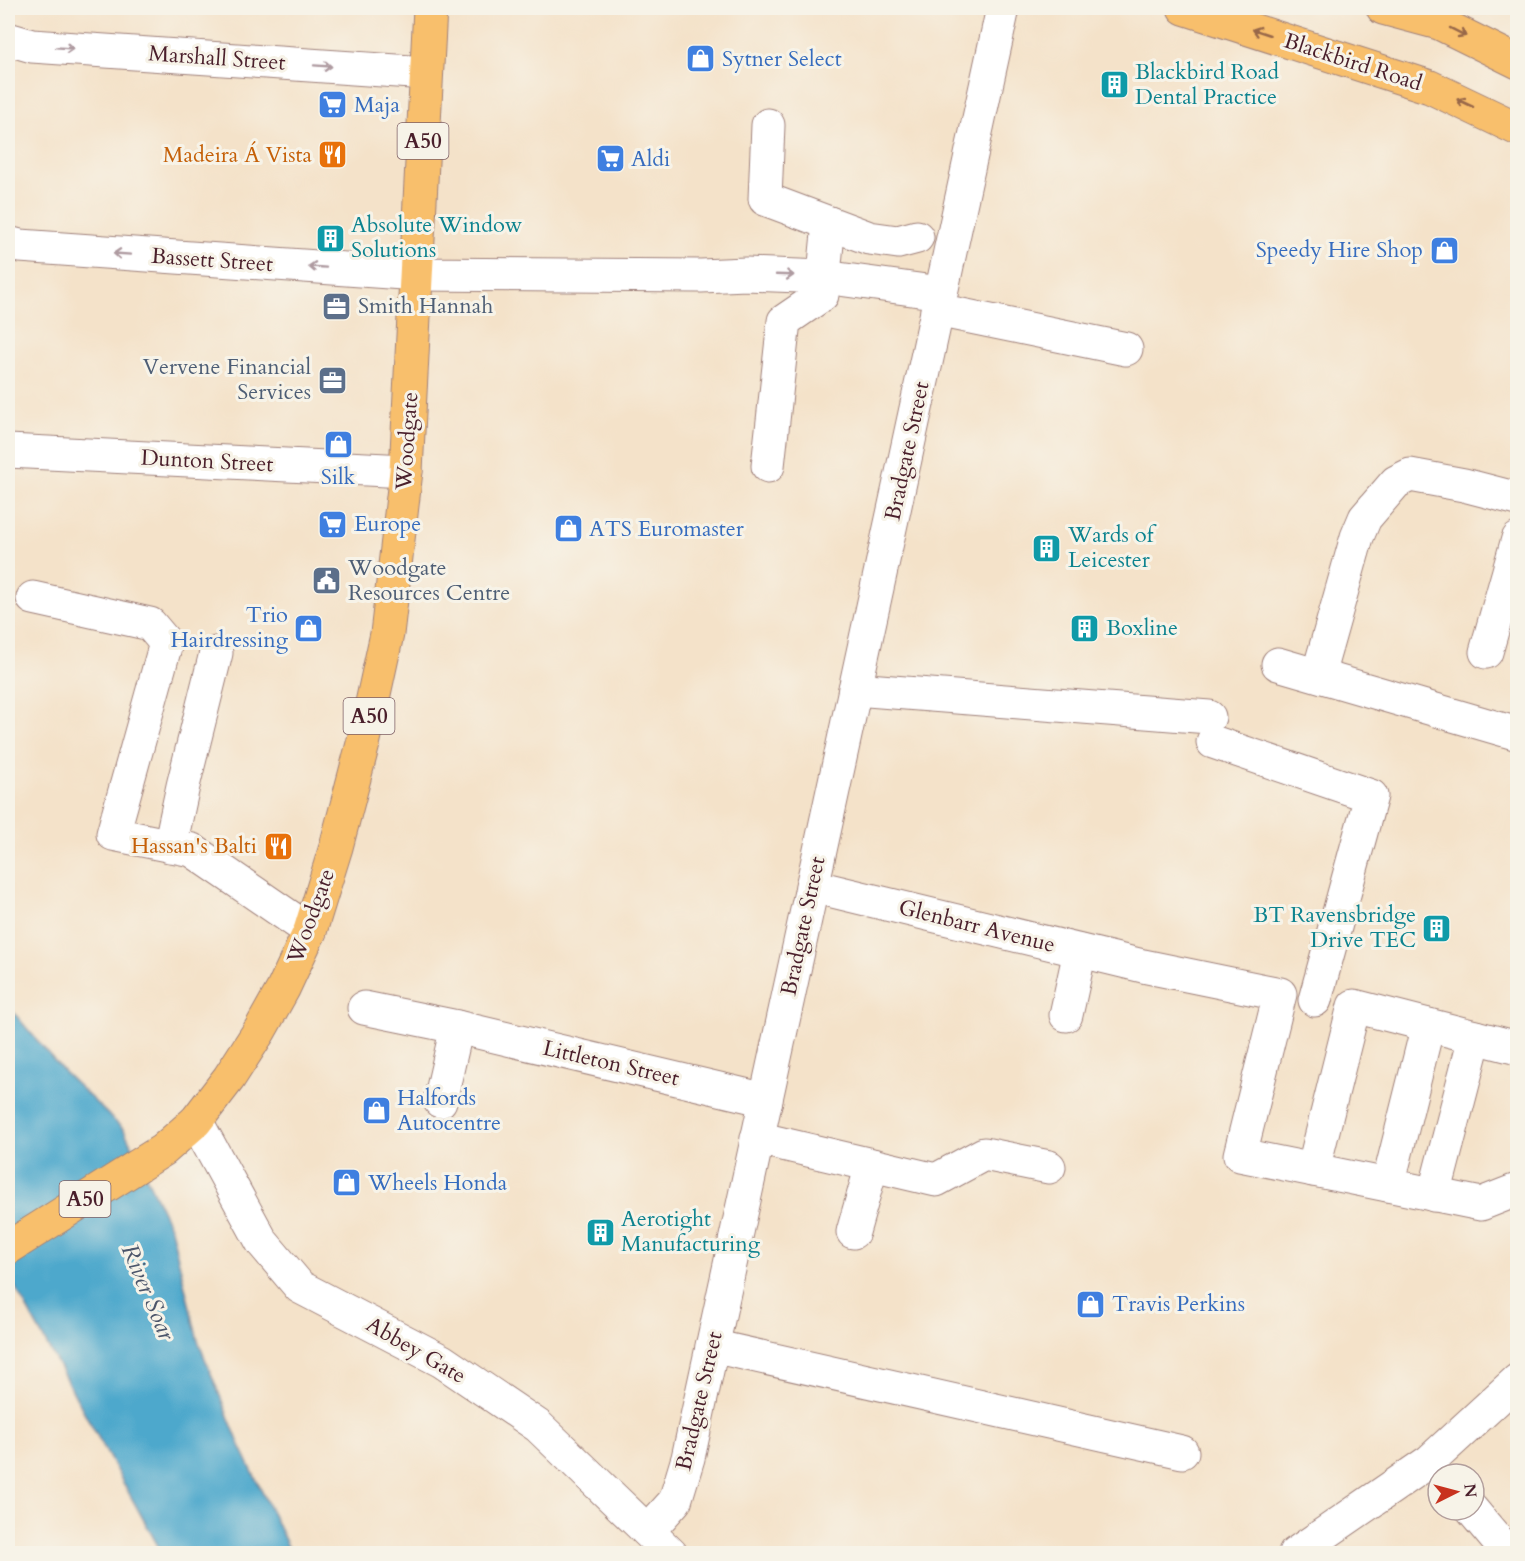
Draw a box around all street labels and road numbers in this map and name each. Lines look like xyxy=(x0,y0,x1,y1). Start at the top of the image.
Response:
street label: Blackbird Road xyxy=(1280,26,1426,99)
street label: Marshall Street xyxy=(148,38,287,78)
road number: A50 xyxy=(398,123,448,159)
street label: Bassett Street xyxy=(150,241,274,279)
street label: Bradgate Street xyxy=(878,378,936,523)
street label: Woodgate xyxy=(389,391,425,492)
street label: Dunton Street xyxy=(140,443,274,479)
road number: A50 xyxy=(344,698,394,734)
street label: Bradgate Street xyxy=(774,853,832,998)
street label: Woodgate xyxy=(280,865,342,968)
street label: Glenbarr Avenue xyxy=(896,892,1058,960)
street label: Littleton Street xyxy=(540,1033,682,1093)
road number: A50 xyxy=(60,1181,110,1217)
street label: Abbey Gate xyxy=(361,1309,471,1391)
street label: Bradgate Street xyxy=(668,1328,730,1473)

